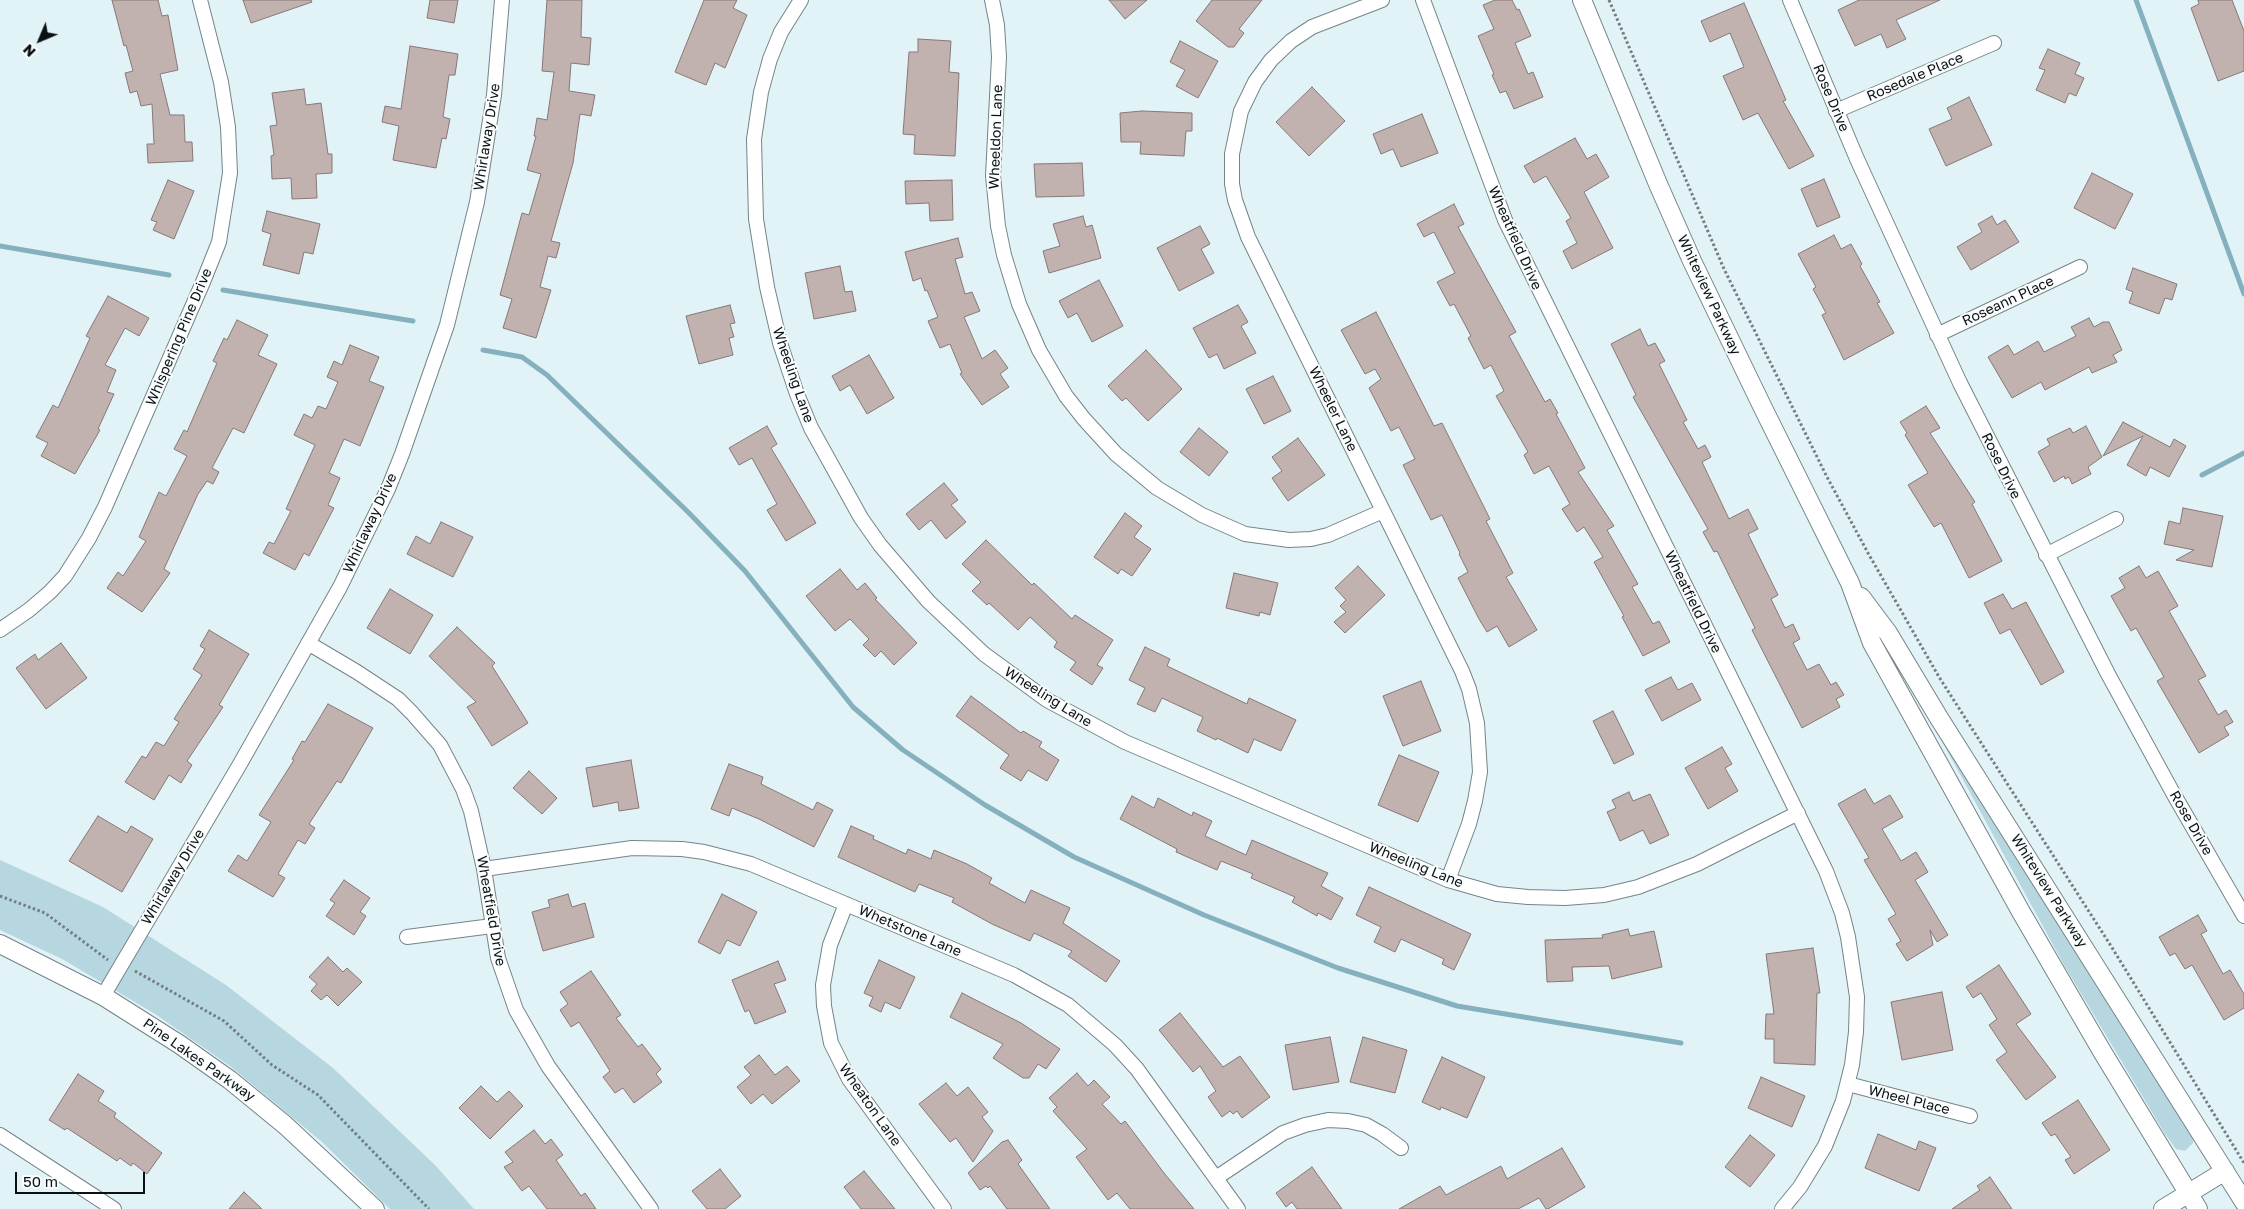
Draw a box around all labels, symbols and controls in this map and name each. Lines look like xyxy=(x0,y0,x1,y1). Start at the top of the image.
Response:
north arrow xyxy=(15,15,65,65)
text: N xyxy=(19,41,39,61)
street label: Rosedale Place xyxy=(1864,49,1966,105)
street label: Rose Drive xyxy=(1809,62,1853,134)
street label: Whirlaway Drive xyxy=(470,82,504,192)
street label: Wheeldon Lane xyxy=(986,84,1006,190)
street label: Wheatfield Drive xyxy=(1485,184,1545,292)
street label: Whiteview Parkway xyxy=(1674,232,1744,358)
street label: Whispering Pine Drive xyxy=(142,266,216,408)
street label: Roseann Place xyxy=(1959,272,2057,330)
street label: Wheeling Lane xyxy=(769,325,817,425)
street label: Wheeler Lane xyxy=(1305,364,1361,454)
street label: Rose Drive xyxy=(1978,430,2024,502)
street label: Whirlaway Drive xyxy=(340,470,400,576)
street label: Wheatfield Drive xyxy=(1661,548,1725,656)
street label: Wheeling Lane xyxy=(1001,663,1095,731)
street label: Rose Drive xyxy=(2166,788,2216,858)
street label: Whirlaway Drive xyxy=(138,826,208,928)
street label: Whiteview Parkway xyxy=(2007,831,2091,951)
street label: Wheeling Lane xyxy=(1366,838,1466,892)
street label: Wheatfield Drive xyxy=(473,855,509,967)
street label: Whetstone Lane xyxy=(856,902,964,960)
street label: Pine Lakes Parkway xyxy=(140,1015,258,1105)
street label: Wheaton Lane xyxy=(835,1061,905,1149)
street label: Wheel Place xyxy=(1866,1082,1952,1118)
scale bar xyxy=(18,1162,148,1194)
text: 50 m xyxy=(23,1172,58,1190)

